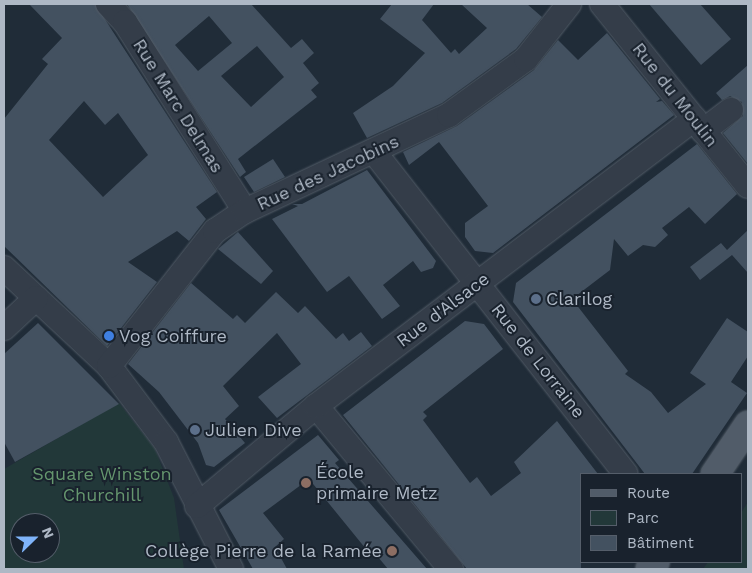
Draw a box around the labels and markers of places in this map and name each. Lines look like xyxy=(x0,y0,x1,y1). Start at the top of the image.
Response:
place label: Clarilog xyxy=(546,288,612,310)
marker: Clarilog xyxy=(530,293,542,305)
place label: Vog Coiffure xyxy=(119,325,227,347)
marker: Vog Coiffure xyxy=(103,330,115,342)
place label: Julien Dive xyxy=(205,419,302,441)
marker: Julien Dive xyxy=(189,424,201,436)
place label: École primaire Metz xyxy=(316,462,438,504)
marker: École primaire Metz xyxy=(300,477,312,489)
place label: Collège Pierre de la Ramée xyxy=(145,540,382,562)
marker: Collège Pierre de la Ramée xyxy=(386,545,398,557)

